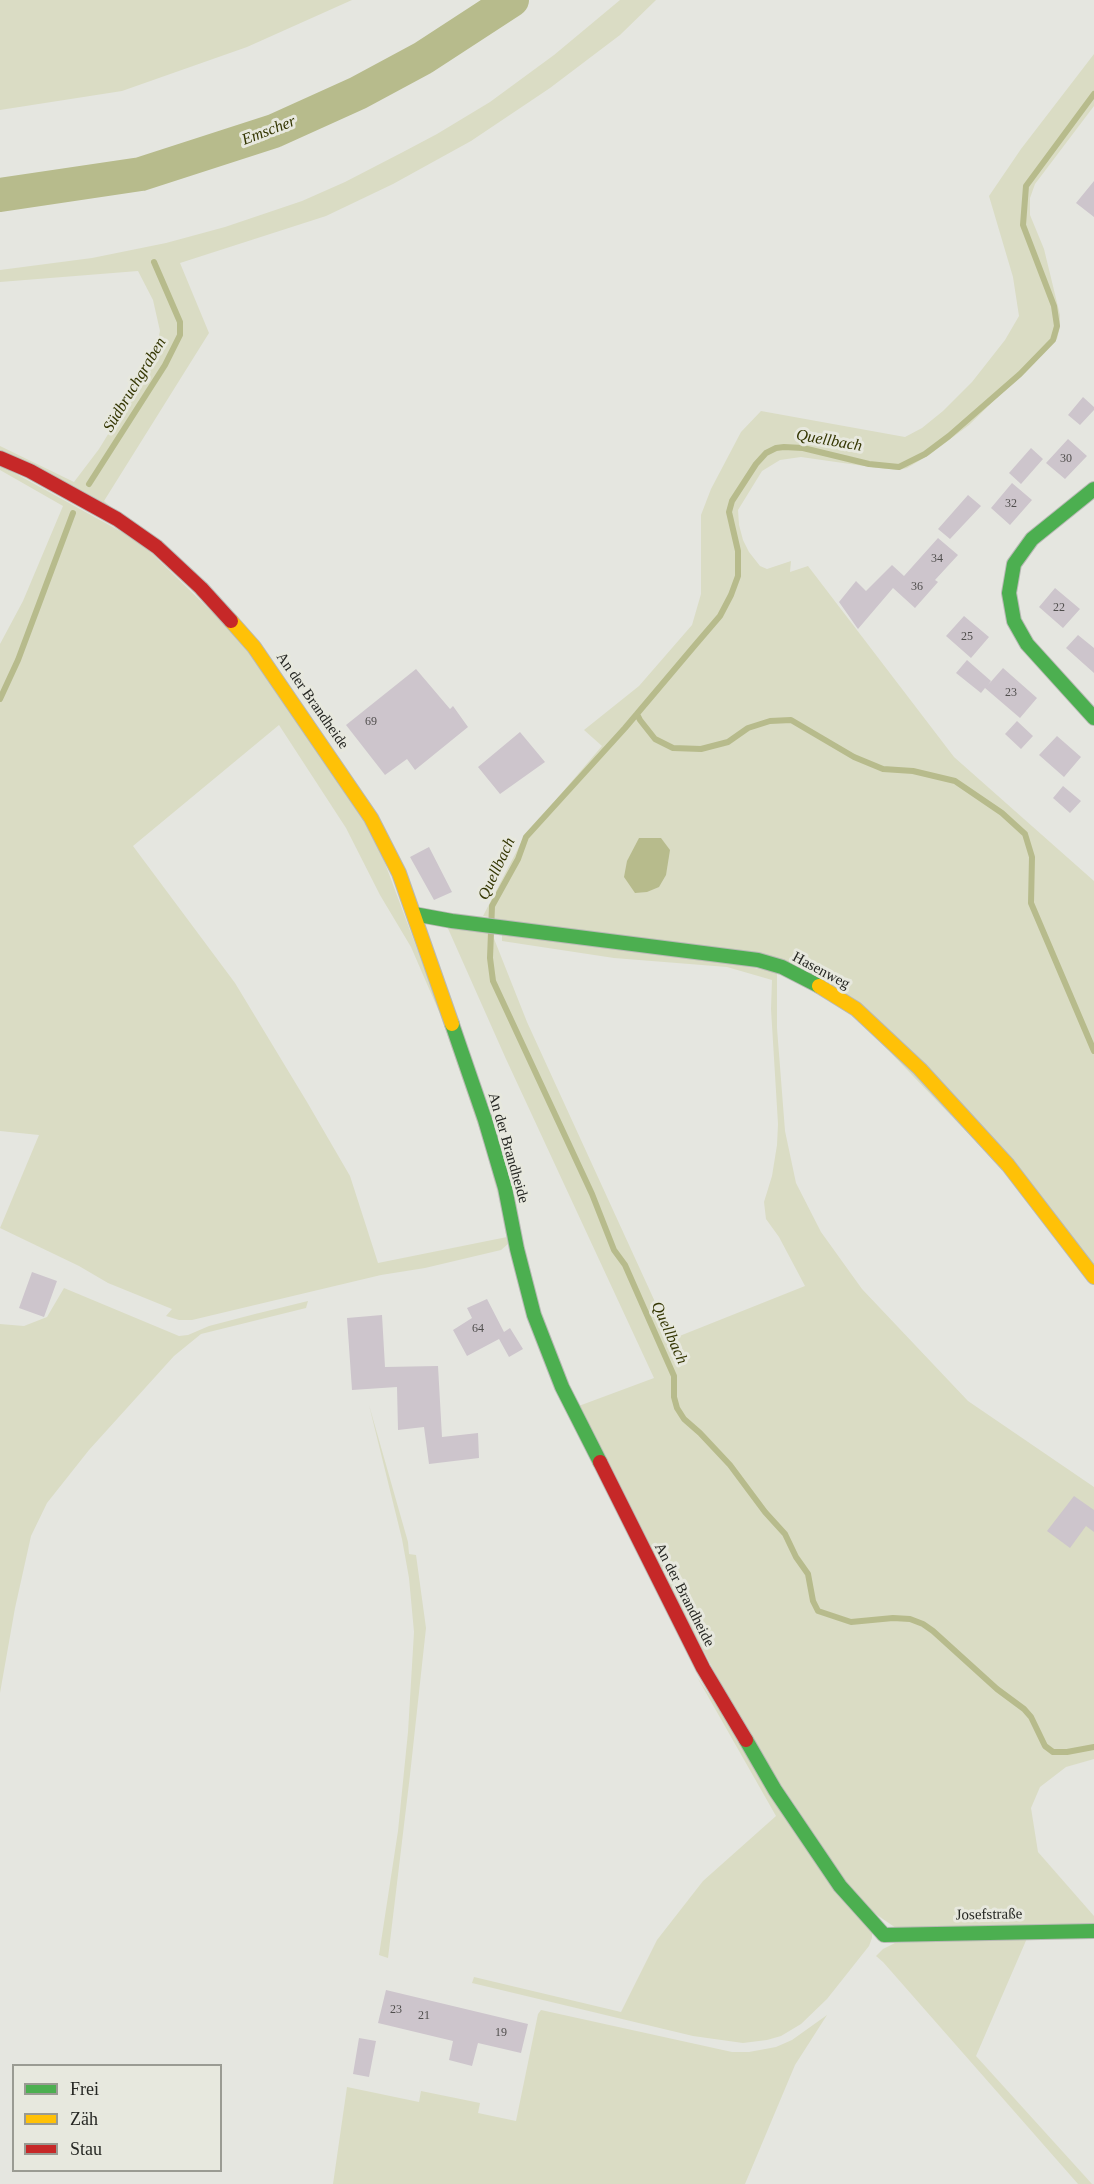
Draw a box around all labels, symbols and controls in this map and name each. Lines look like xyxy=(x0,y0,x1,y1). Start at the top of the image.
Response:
water label: Emscher xyxy=(239,112,299,150)
water label: Südbruchgraben xyxy=(99,334,171,436)
water label: Quellbach xyxy=(795,426,863,456)
house number: 30 xyxy=(1060,452,1072,466)
house number: 32 xyxy=(1005,497,1017,511)
house number: 34 xyxy=(931,552,943,566)
house number: 36 xyxy=(911,580,923,594)
house number: 22 xyxy=(1053,601,1065,615)
house number: 25 xyxy=(961,630,973,644)
street label: An der Brandheide xyxy=(272,649,352,753)
house number: 23 xyxy=(1005,686,1017,700)
house number: 69 xyxy=(365,715,377,729)
water label: Quellbach xyxy=(474,835,520,903)
street label: Hasenweg xyxy=(789,948,853,994)
street label: An der Brandheide xyxy=(484,1091,532,1205)
water label: Quellbach xyxy=(647,1299,691,1367)
house number: 64 xyxy=(472,1322,484,1336)
street label: An der Brandheide xyxy=(650,1540,718,1650)
street label: Josefstraße xyxy=(956,1905,1022,1925)
house number: 23 xyxy=(390,2003,402,2017)
house number: 21 xyxy=(418,2009,430,2023)
house number: 19 xyxy=(495,2026,507,2040)
legend xyxy=(12,2064,222,2172)
text: Frei xyxy=(70,2079,99,2099)
text: Zäh xyxy=(70,2109,98,2129)
text: Stau xyxy=(70,2139,102,2159)

